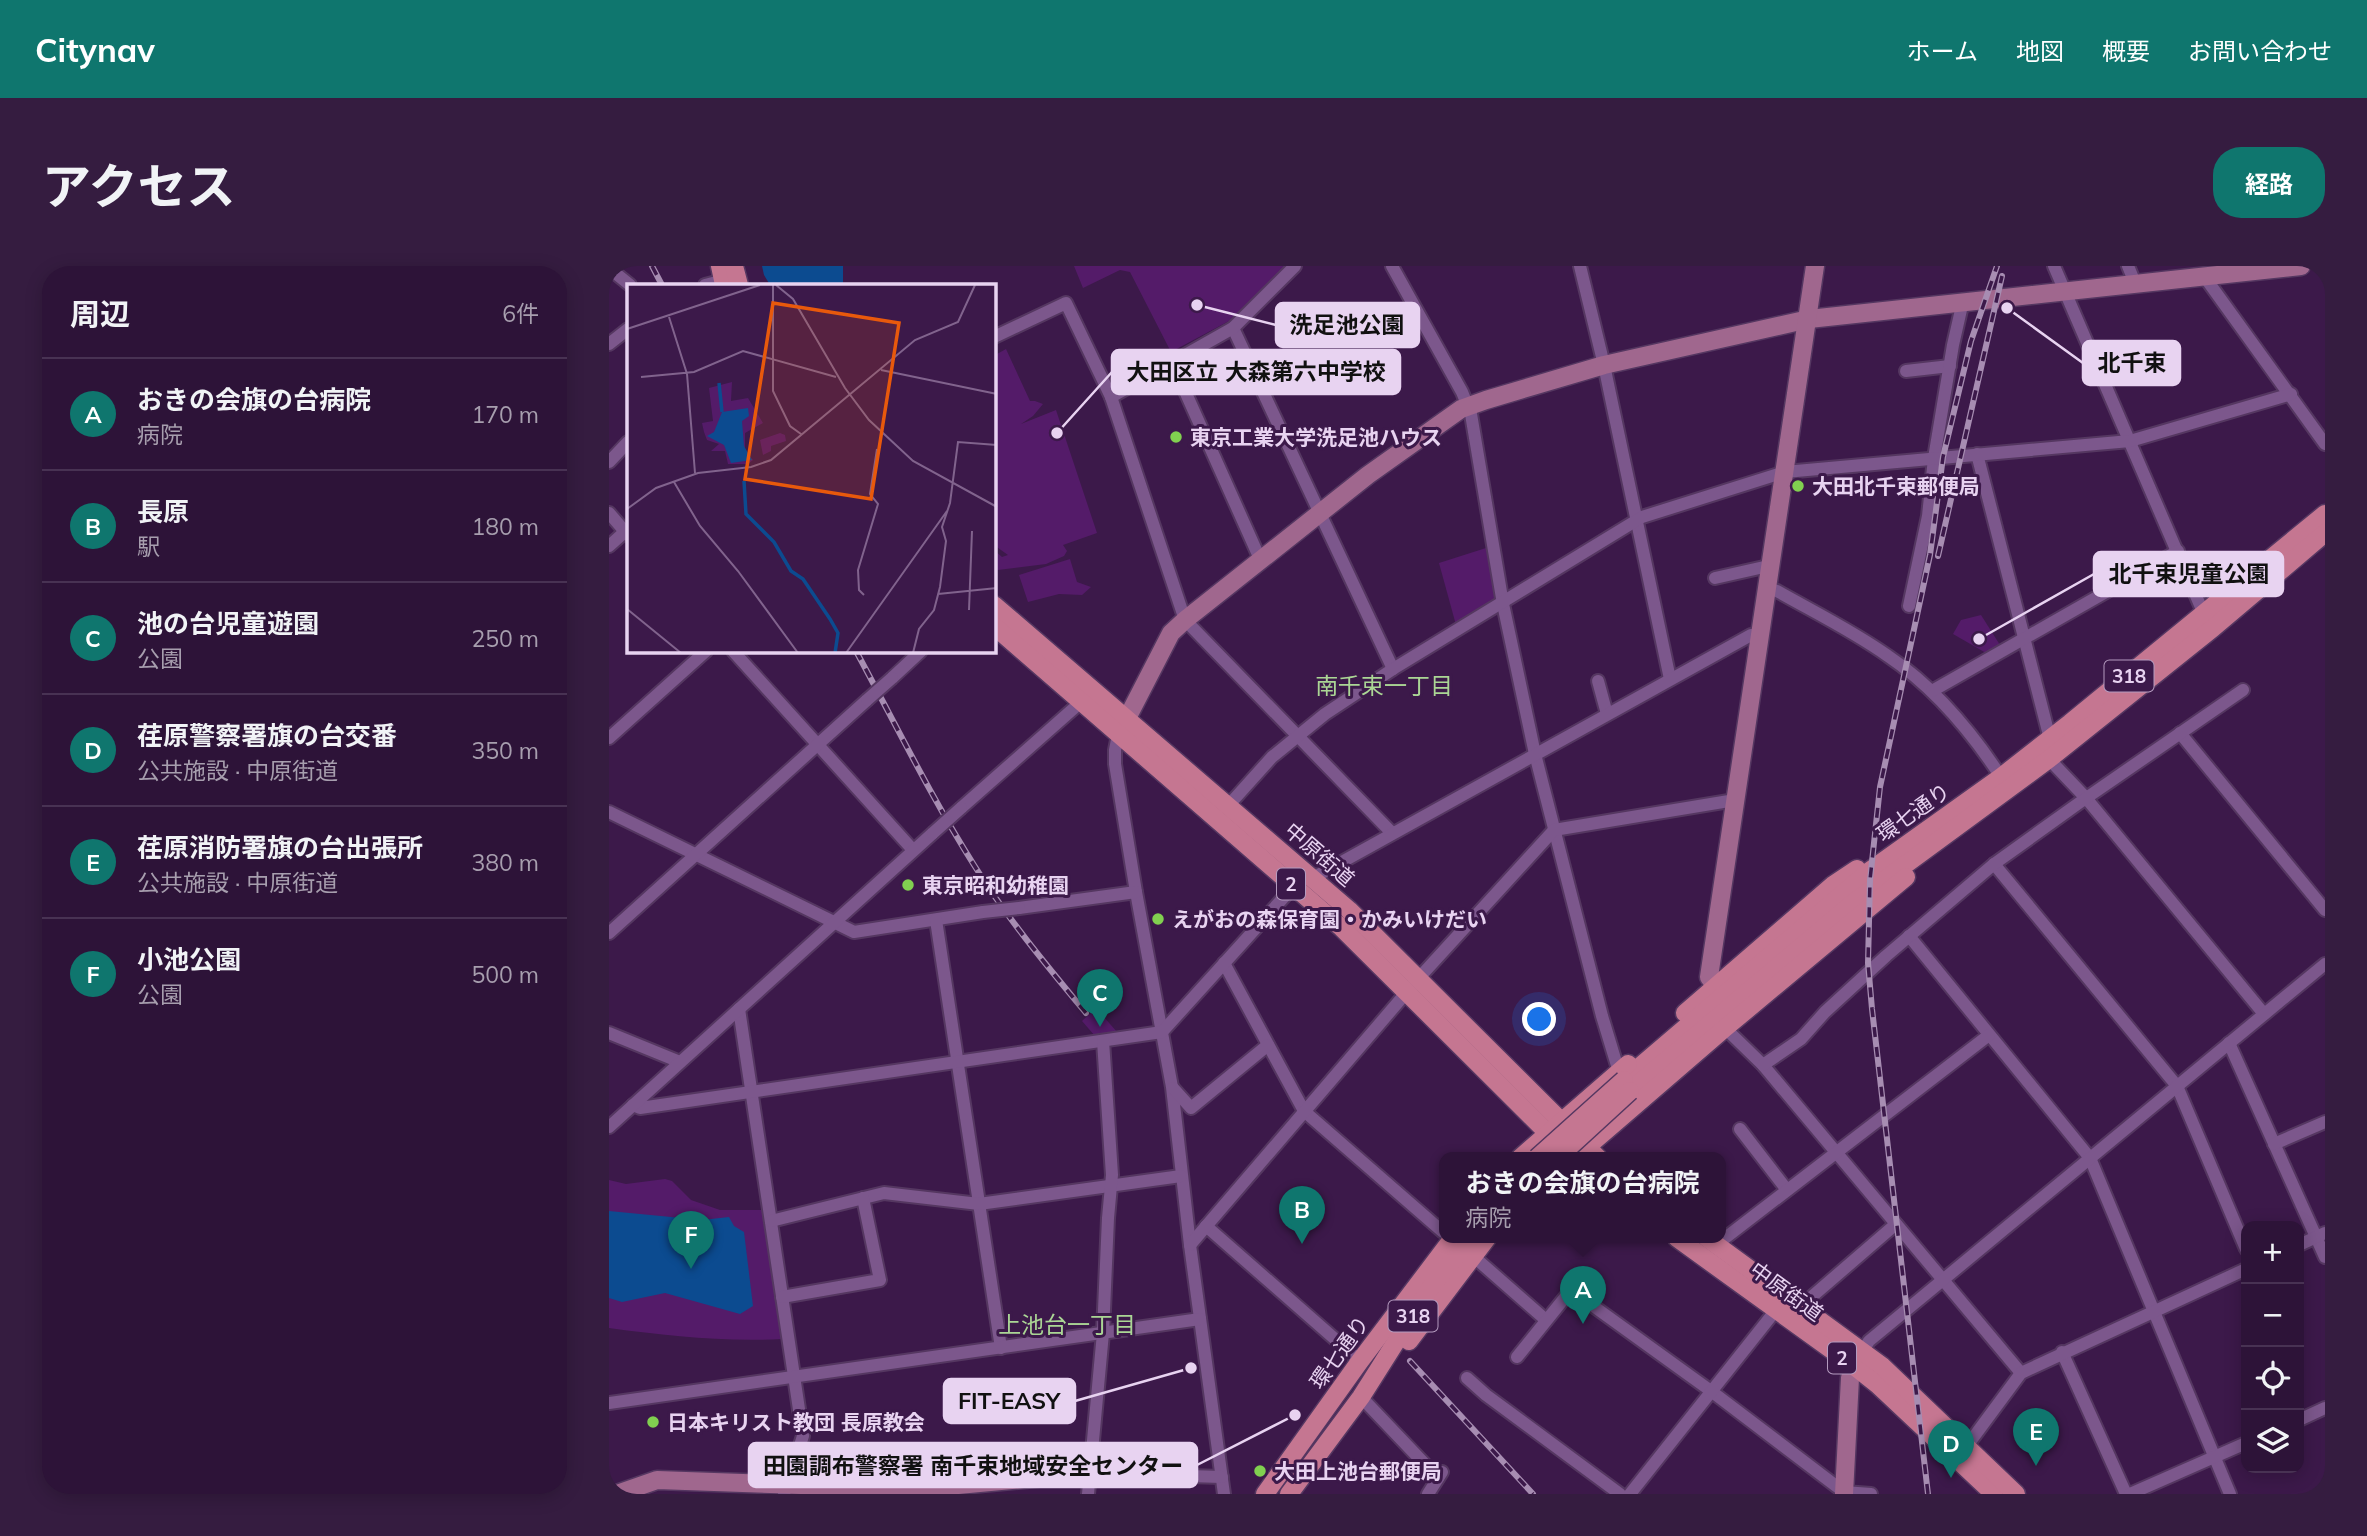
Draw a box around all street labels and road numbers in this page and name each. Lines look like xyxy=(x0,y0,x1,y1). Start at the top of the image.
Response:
road number: 318 xyxy=(2105,660,2153,692)
street label: 環七通り xyxy=(1871,777,1955,847)
street label: 中原街道 xyxy=(1280,817,1360,891)
road number: 2 xyxy=(1277,869,1305,900)
street label: 中原街道 xyxy=(1745,1256,1829,1326)
road number: 318 xyxy=(1389,1300,1437,1332)
street label: 環七通り xyxy=(1304,1310,1374,1394)
road number: 2 xyxy=(1828,1342,1856,1374)

